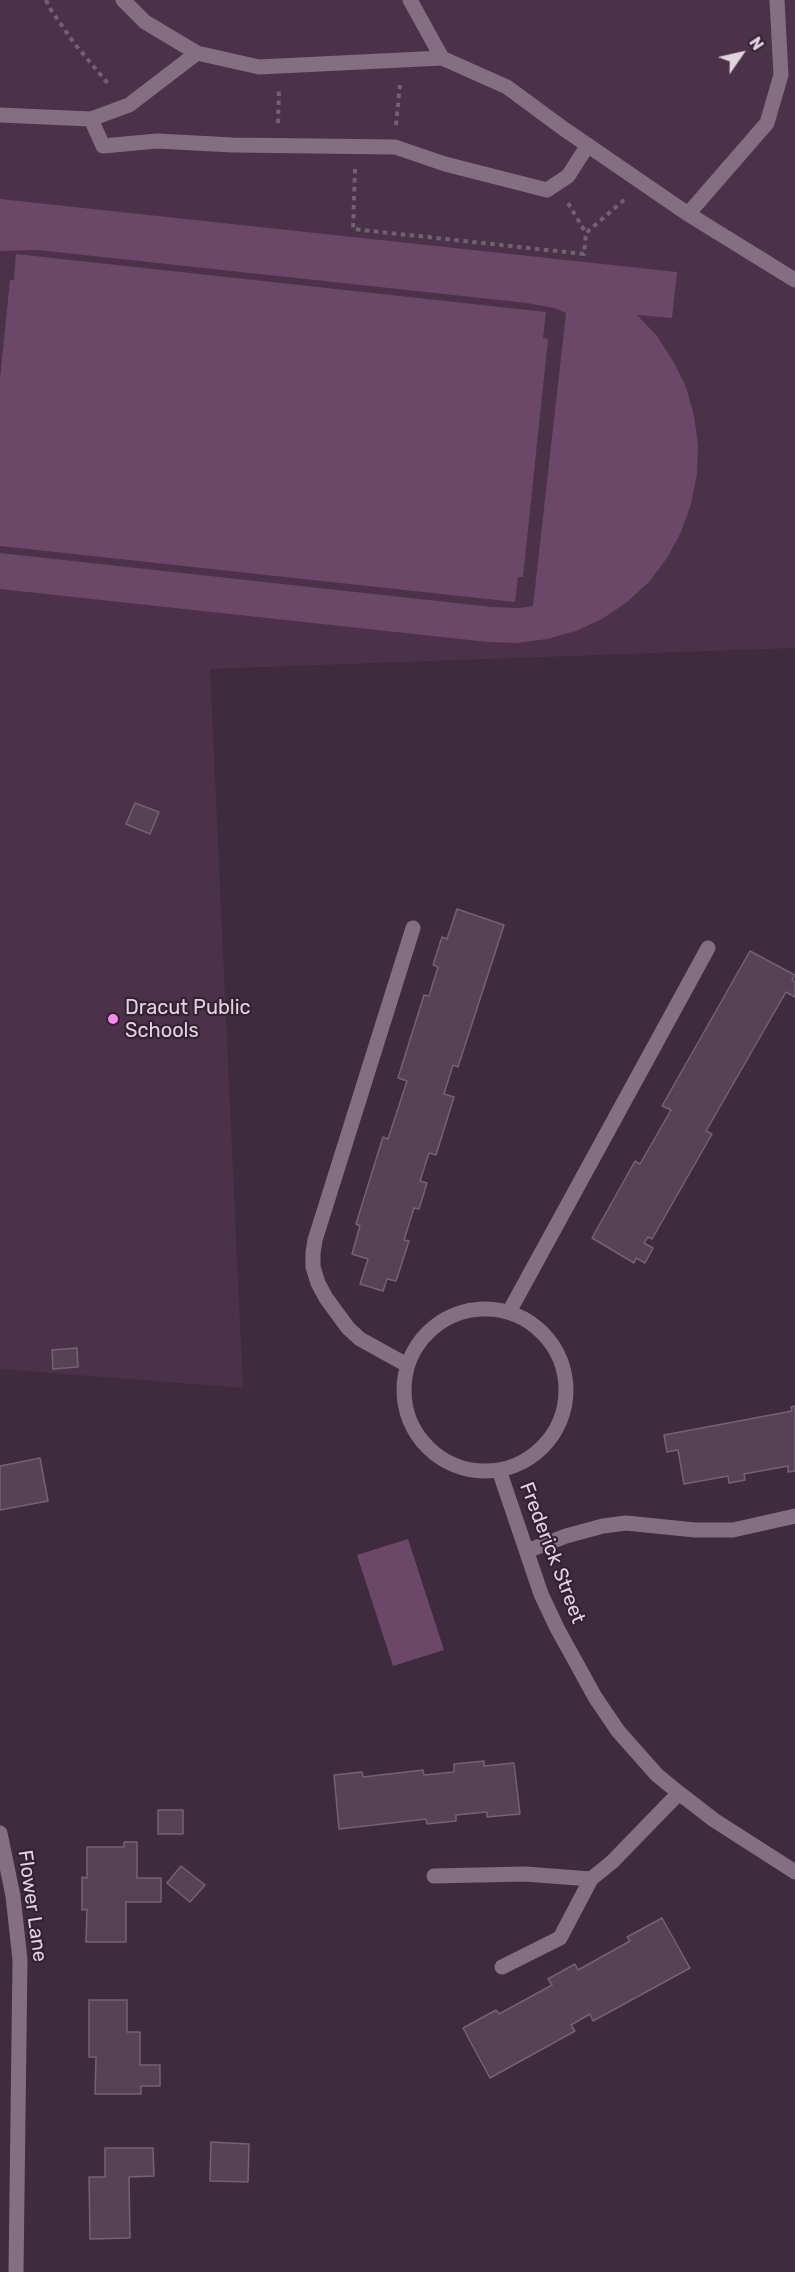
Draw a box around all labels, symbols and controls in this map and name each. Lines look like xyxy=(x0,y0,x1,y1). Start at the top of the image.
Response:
north arrow xyxy=(711,24,771,84)
text: N xyxy=(745,34,767,54)
place label: Dracut Public Schools xyxy=(125,996,251,1043)
marker: Dracut Public Schools xyxy=(106,1012,120,1026)
street label: Frederick Street xyxy=(514,1479,590,1627)
street label: Flower Lane xyxy=(12,1848,52,1964)

